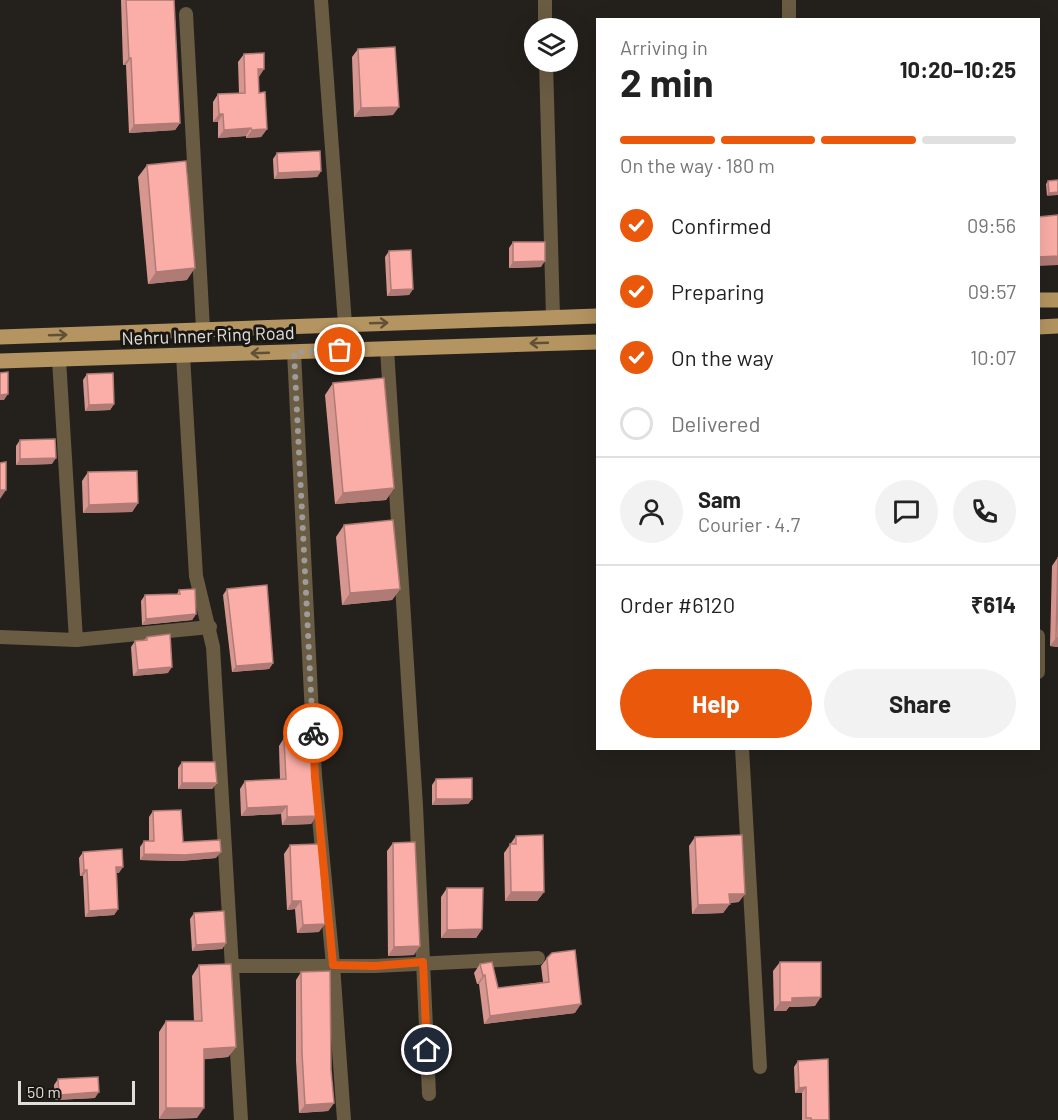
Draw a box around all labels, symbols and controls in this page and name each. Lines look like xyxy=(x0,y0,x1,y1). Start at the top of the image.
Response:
map controls xyxy=(524,18,578,72)
button: layers xyxy=(524,18,578,72)
text: Arriving in xyxy=(620,35,708,59)
text: 10:20–10:25 xyxy=(900,56,1016,82)
text: 2 min xyxy=(620,58,713,105)
text: On the way · 180 m xyxy=(620,153,775,177)
icon: check xyxy=(620,209,653,242)
text: Confirmed xyxy=(671,212,771,238)
text: 09:56 xyxy=(967,213,1016,237)
icon: check xyxy=(620,275,653,308)
text: Preparing xyxy=(671,278,764,304)
text: 09:57 xyxy=(968,279,1016,303)
one-way arrow xyxy=(369,317,389,329)
street label: Nehru Inner Ring Road xyxy=(121,321,295,349)
pin xyxy=(314,324,365,375)
one-way arrow xyxy=(48,329,68,340)
icon: bag xyxy=(323,333,356,366)
one-way arrow xyxy=(529,338,549,349)
icon: check xyxy=(620,341,653,374)
text: On the way xyxy=(671,344,774,370)
text: 10:07 xyxy=(970,345,1016,369)
one-way arrow xyxy=(250,347,270,358)
text: Delivered xyxy=(671,410,760,436)
button: person xyxy=(620,480,683,543)
button: chat xyxy=(875,480,938,543)
button: phone xyxy=(953,480,1016,543)
text: Sam xyxy=(698,486,741,512)
text: Courier · 4.7 xyxy=(698,512,800,536)
text: Order #6120 xyxy=(620,591,735,617)
text: ₹614 xyxy=(971,591,1016,617)
button: Help xyxy=(620,669,812,738)
button: Share xyxy=(824,669,1016,738)
courier xyxy=(283,703,343,763)
icon: bike xyxy=(297,717,330,750)
pin xyxy=(401,1024,452,1075)
icon: home xyxy=(410,1033,443,1066)
scale bar xyxy=(18,1078,135,1106)
text: 50 m xyxy=(27,1082,61,1101)

